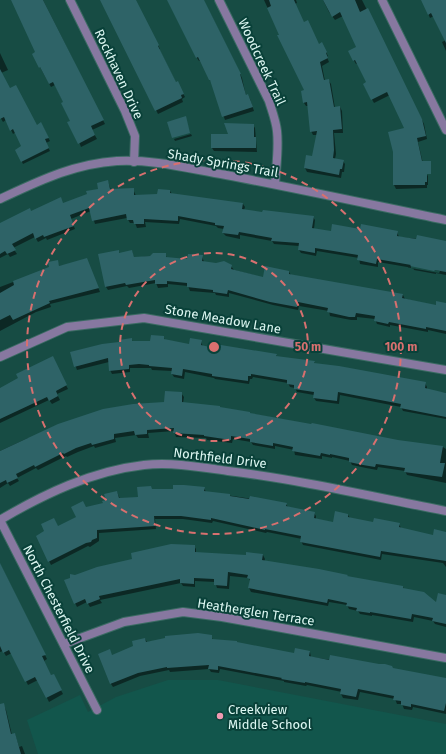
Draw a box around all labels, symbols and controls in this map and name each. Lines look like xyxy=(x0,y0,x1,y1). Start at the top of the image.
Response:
street label: Woodcreek Trail xyxy=(235,16,289,108)
street label: Rockhaven Drive xyxy=(92,27,146,121)
street label: Shady Springs Trail xyxy=(166,146,280,180)
street label: Stone Meadow Lane xyxy=(164,301,282,337)
centre of rings xyxy=(207,340,221,354)
text: 50 m xyxy=(295,340,321,354)
text: 100 m xyxy=(385,340,417,354)
street label: Northfield Drive xyxy=(173,445,267,471)
street label: North Chesterfield Drive xyxy=(20,542,98,676)
street label: Heatherglen Terrace xyxy=(196,595,316,629)
place label: Creekview Middle School xyxy=(228,702,312,732)
marker: Creekview Middle School xyxy=(215,711,225,721)

